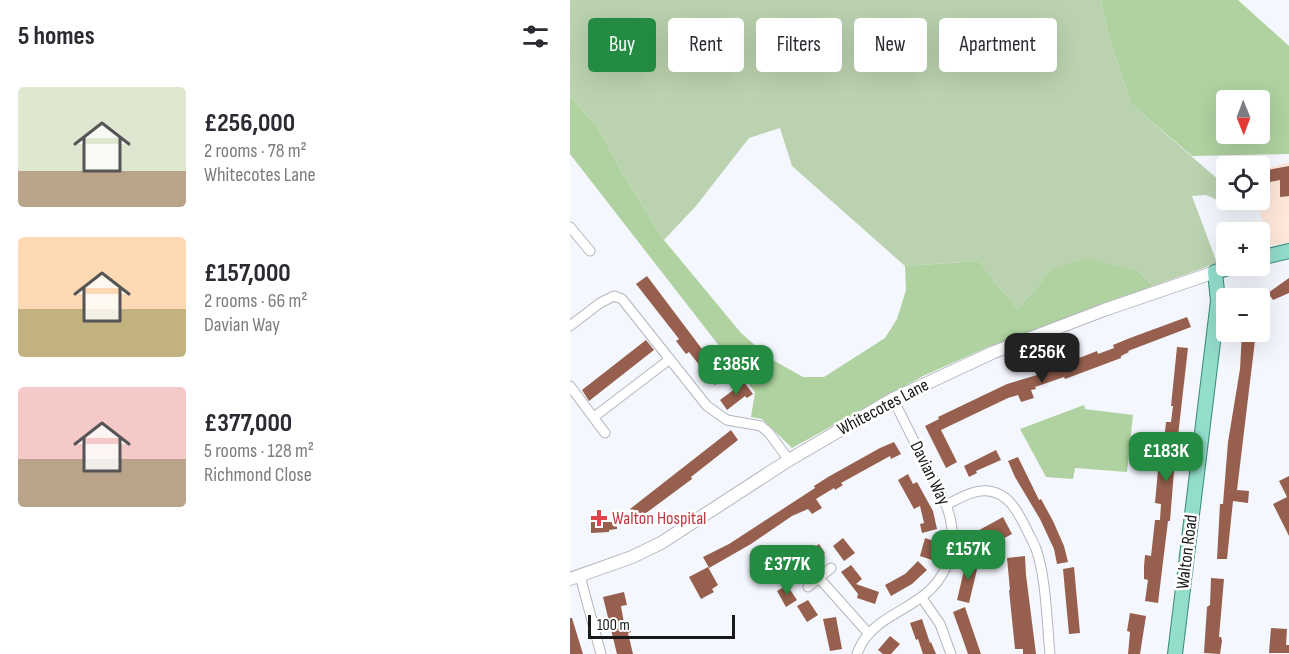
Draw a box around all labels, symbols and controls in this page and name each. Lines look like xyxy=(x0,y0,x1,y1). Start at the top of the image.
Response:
chip: Buy xyxy=(588,18,656,72)
chip: Rent xyxy=(668,18,744,72)
chip: Filters xyxy=(756,18,842,72)
chip: New xyxy=(854,18,927,72)
chip: Apartment xyxy=(939,18,1057,72)
icon: filters xyxy=(519,20,552,53)
text: 5 homes xyxy=(18,21,95,52)
north arrow xyxy=(1216,90,1270,144)
map controls xyxy=(1216,90,1270,342)
text: £256,000 xyxy=(204,108,295,139)
icon: home xyxy=(66,111,138,183)
text: 2 rooms · 78 m² xyxy=(204,139,307,163)
button: locate xyxy=(1216,156,1270,210)
text: Whitecotes Lane xyxy=(204,163,316,187)
button: + xyxy=(1216,222,1270,276)
text: £157,000 xyxy=(204,258,291,289)
icon: home xyxy=(66,261,138,333)
button: − xyxy=(1216,288,1270,342)
text: 2 rooms · 66 m² xyxy=(204,289,308,313)
text: Davian Way xyxy=(204,313,280,337)
pin: £256K xyxy=(1000,333,1084,384)
text: £256K xyxy=(1018,340,1066,364)
pin: £385K xyxy=(694,345,778,396)
text: £385K xyxy=(712,352,760,376)
street label: Whitecotes Lane xyxy=(834,374,932,440)
text: £377,000 xyxy=(204,408,292,439)
icon: home xyxy=(66,411,138,483)
pin: £183K xyxy=(1124,432,1208,483)
street label: Davian Way xyxy=(906,438,954,508)
text: 5 rooms · 128 m² xyxy=(204,439,314,463)
text: £183K xyxy=(1143,439,1189,463)
text: Richmond Close xyxy=(204,463,312,487)
place label: Walton Hospital xyxy=(612,508,706,529)
marker: Walton Hospital xyxy=(590,509,608,527)
street label: Walton Road xyxy=(1172,514,1202,590)
pin: £157K xyxy=(926,530,1010,581)
text: £157K xyxy=(945,537,991,561)
pin: £377K xyxy=(745,545,829,596)
text: £377K xyxy=(764,552,810,576)
scale bar xyxy=(588,612,735,640)
text: 100 m xyxy=(597,616,630,635)

